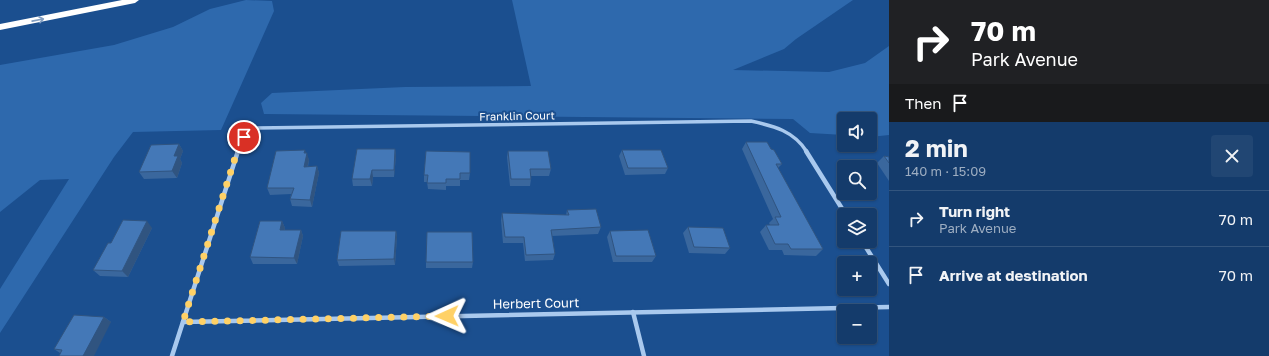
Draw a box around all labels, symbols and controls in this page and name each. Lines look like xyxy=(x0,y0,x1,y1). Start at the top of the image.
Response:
text: 70 m xyxy=(971,14,1036,47)
one-way arrow xyxy=(31,15,44,23)
icon: right xyxy=(905,16,957,68)
text: Park Avenue xyxy=(971,48,1078,70)
icon: arrive xyxy=(949,92,971,114)
text: Then xyxy=(905,94,941,112)
street label: Franklin Court xyxy=(479,108,555,123)
map controls xyxy=(837,112,877,344)
button: sound xyxy=(837,112,877,152)
pin xyxy=(227,120,261,154)
icon: arrive xyxy=(233,126,255,148)
text: 2 min xyxy=(905,133,968,162)
button: close xyxy=(1211,135,1253,177)
button: search xyxy=(837,160,877,200)
text: 140 m · 15:09 xyxy=(905,163,986,179)
text: Turn right xyxy=(939,202,1010,220)
button: layers xyxy=(837,208,877,248)
icon: right xyxy=(905,208,927,230)
text: 70 m xyxy=(1219,210,1253,228)
text: Park Avenue xyxy=(939,220,1016,236)
button: + xyxy=(837,256,877,296)
icon: arrive xyxy=(905,264,927,286)
text: Arrive at destination xyxy=(939,266,1088,284)
text: 70 m xyxy=(1219,266,1253,284)
street label: Herbert Court xyxy=(492,294,580,312)
position arrow xyxy=(426,295,468,337)
button: − xyxy=(837,304,877,344)

